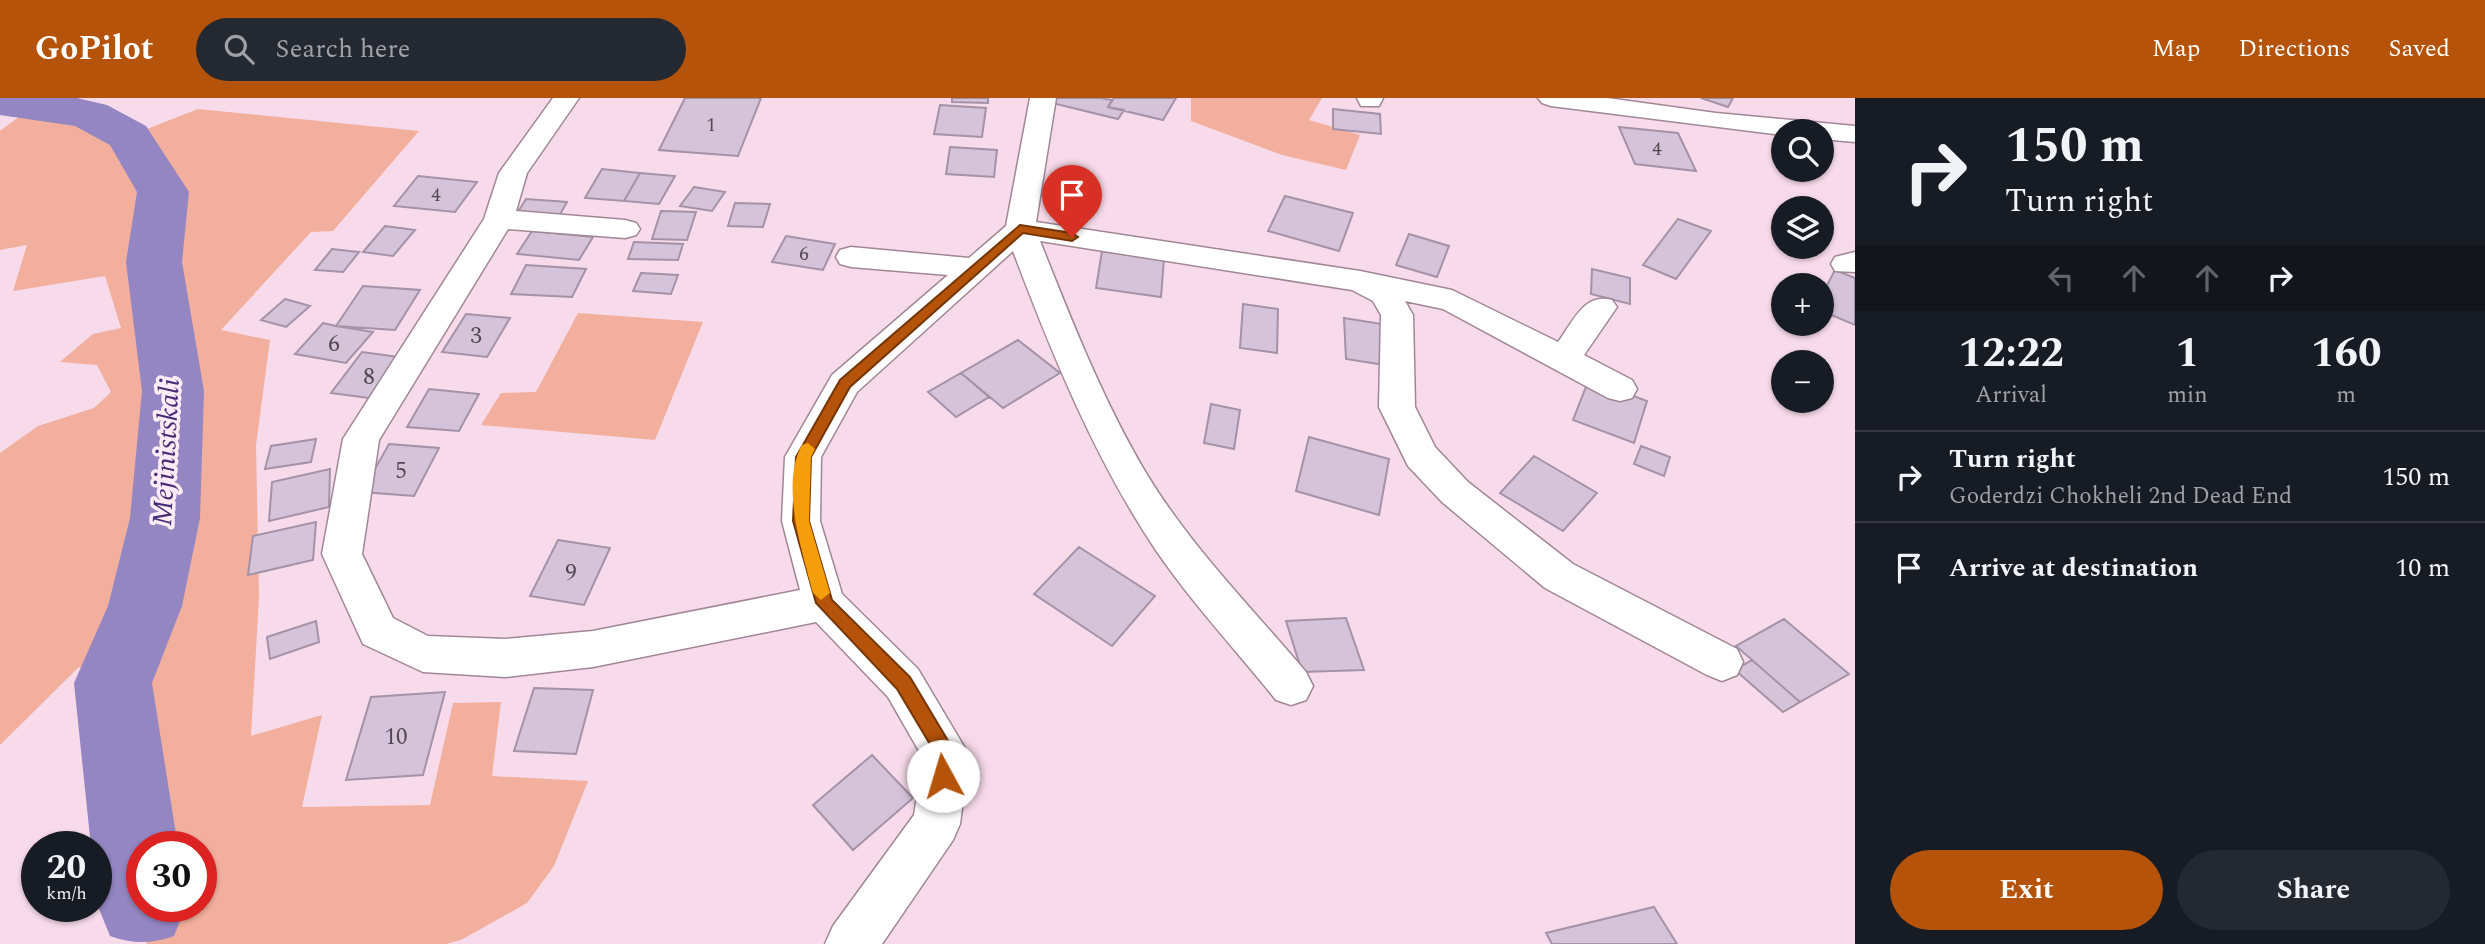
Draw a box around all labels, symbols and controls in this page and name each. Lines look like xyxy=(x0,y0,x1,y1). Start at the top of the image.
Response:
search box xyxy=(196,18,686,81)
text: GoPilot xyxy=(35,24,154,74)
text: Search here xyxy=(276,29,410,69)
icon: search xyxy=(220,30,258,68)
text: Map xyxy=(2152,31,2200,67)
text: Directions xyxy=(2238,31,2350,67)
text: Saved xyxy=(2388,31,2450,67)
text: 150 m xyxy=(2005,109,2144,184)
house number: 1 xyxy=(706,111,716,140)
map controls xyxy=(1771,119,1834,413)
button: search xyxy=(1771,119,1834,182)
icon: right xyxy=(1890,126,1981,217)
house number: 4 xyxy=(1652,135,1662,164)
pin xyxy=(1042,165,1102,237)
icon: arrive xyxy=(1053,176,1091,214)
text: Turn right xyxy=(2005,177,2153,226)
house number: 4 xyxy=(431,181,441,210)
button: layers xyxy=(1771,196,1834,259)
house number: 6 xyxy=(799,240,809,269)
icon: left xyxy=(2042,259,2080,297)
icon: ahead xyxy=(2115,259,2153,297)
icon: ahead xyxy=(2188,259,2226,297)
icon: right xyxy=(2261,259,2299,297)
button: + xyxy=(1771,273,1834,336)
house number: 3 xyxy=(470,319,482,354)
text: 12:22 xyxy=(1958,322,2064,385)
text: 1 xyxy=(2176,322,2199,385)
text: 160 xyxy=(2311,322,2382,385)
house number: 6 xyxy=(328,327,340,362)
button: − xyxy=(1771,350,1834,413)
house number: 8 xyxy=(363,360,375,395)
water label: Mejinistskali xyxy=(141,377,192,527)
text: Arrival xyxy=(1975,378,2047,413)
text: min xyxy=(2167,378,2208,413)
text: m xyxy=(2336,378,2356,413)
text: Turn right xyxy=(1949,439,2076,479)
house number: 5 xyxy=(395,454,407,489)
text: 150 m xyxy=(2382,457,2450,497)
icon: right xyxy=(1890,458,1928,496)
text: Goderdzi Chokheli 2nd Dead End xyxy=(1949,479,2292,514)
text: Arrive at destination xyxy=(1949,548,2198,588)
text: 10 m xyxy=(2395,548,2450,588)
icon: arrive xyxy=(1890,549,1928,587)
house number: 9 xyxy=(565,556,577,591)
house number: 10 xyxy=(385,720,408,755)
position arrow xyxy=(906,739,980,813)
speed limit sign: 30 xyxy=(126,831,217,922)
text: 20 xyxy=(47,841,86,894)
button: Exit xyxy=(1890,850,2163,930)
button: Share xyxy=(2177,850,2450,930)
text: km/h xyxy=(46,880,87,907)

